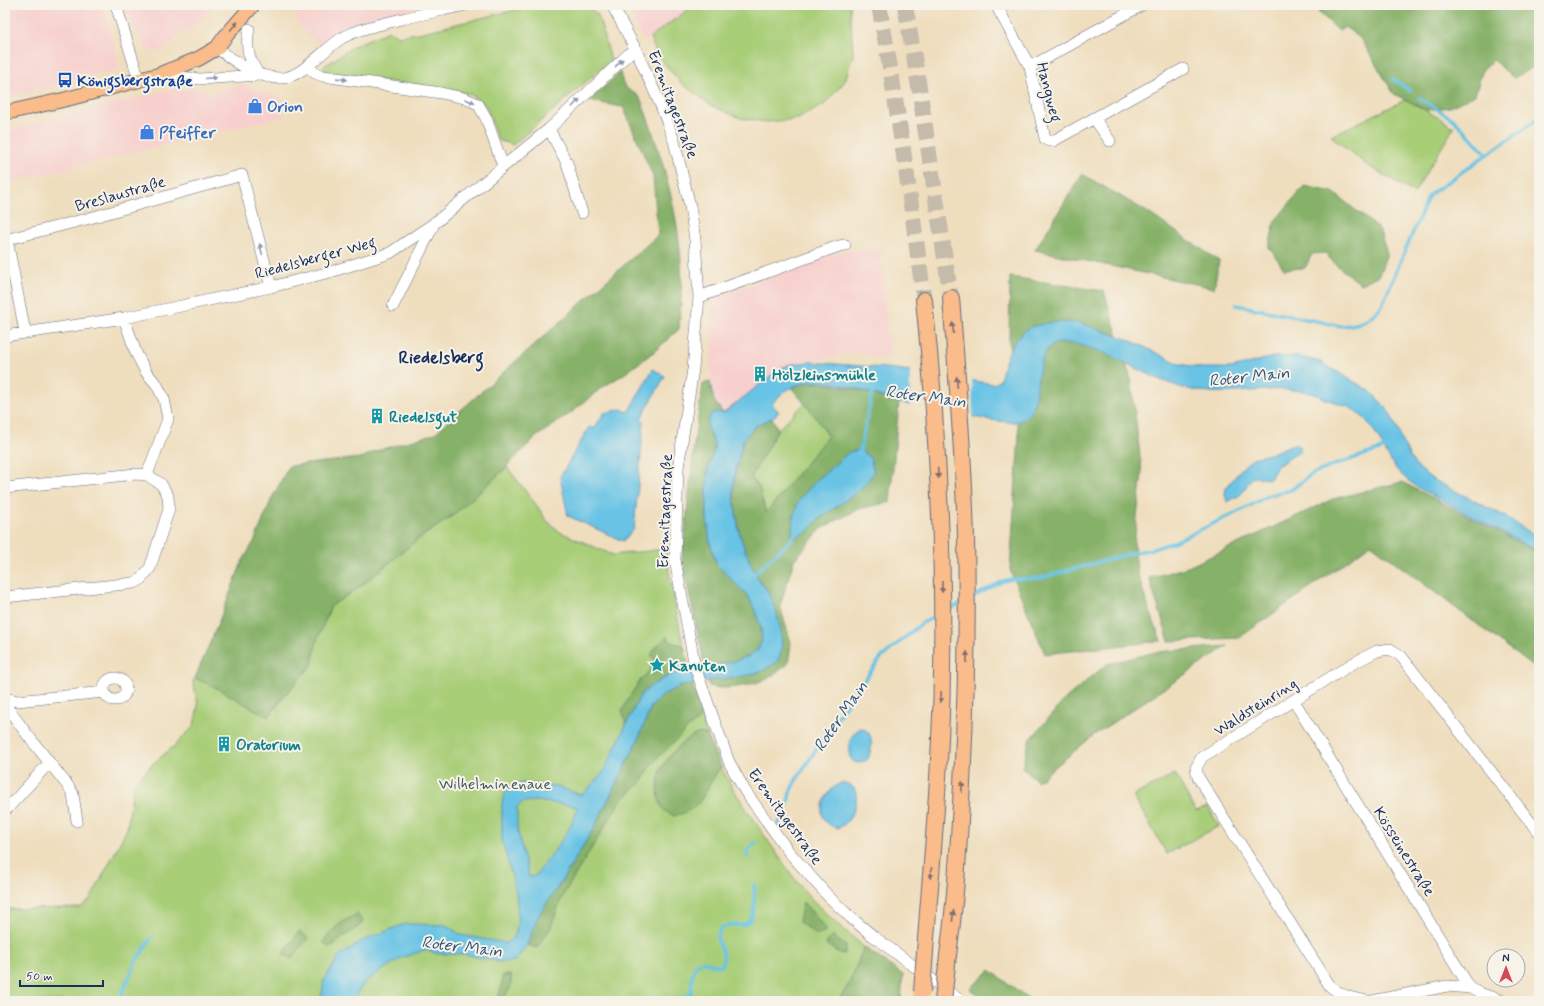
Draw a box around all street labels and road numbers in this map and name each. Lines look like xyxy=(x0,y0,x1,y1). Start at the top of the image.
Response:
street label: Eremitagestraße xyxy=(642,47,703,162)
street label: Hangweg xyxy=(1030,60,1066,125)
street label: Breslaustraße xyxy=(73,171,168,217)
street label: Riedelsberger Weg xyxy=(253,232,379,286)
street label: Eremitagestraße xyxy=(653,453,678,569)
street label: Waldsteinring xyxy=(1210,673,1302,741)
street label: Eremitagestraße xyxy=(743,764,827,869)
street label: Kösseinestraße xyxy=(1368,803,1440,901)

